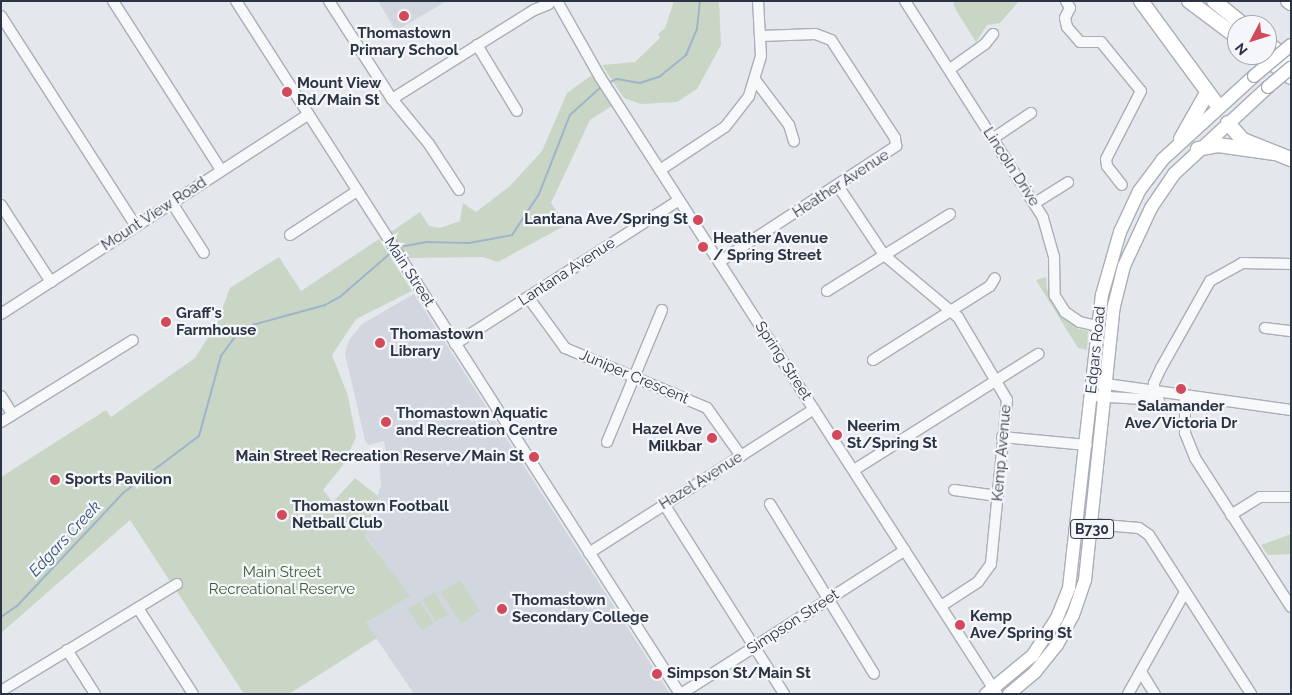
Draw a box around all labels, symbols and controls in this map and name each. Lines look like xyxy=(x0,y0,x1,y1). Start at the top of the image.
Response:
marker: Thomastown Primary School xyxy=(398,10,410,22)
north arrow xyxy=(1227,15,1277,65)
place label: Thomastown Primary School xyxy=(350,24,458,59)
text: N xyxy=(1232,40,1251,58)
place label: Mount View Rd/Main St xyxy=(297,74,382,109)
marker: Mount View Rd/Main St xyxy=(281,86,293,98)
street label: Lincoln Drive xyxy=(979,124,1043,210)
street label: Heather Avenue xyxy=(789,146,893,222)
street label: Mount View Road xyxy=(98,173,210,255)
place label: Lantana Ave/Spring St xyxy=(524,211,688,229)
marker: Lantana Ave/Spring St xyxy=(692,214,704,226)
place label: Heather Avenue / Spring Street xyxy=(713,229,829,264)
street label: Main Street xyxy=(380,234,438,310)
street label: Lantana Avenue xyxy=(515,234,619,310)
marker: Heather Avenue / Spring Street xyxy=(697,241,709,253)
place label: Graff's Farmhouse xyxy=(176,304,256,339)
street label: Edgars Road xyxy=(1082,305,1110,395)
marker: Graff's Farmhouse xyxy=(160,316,172,328)
street label: Spring Street xyxy=(751,318,815,404)
place label: Thomastown Library xyxy=(390,325,483,360)
marker: Thomastown Library xyxy=(374,337,386,349)
street label: Juniper Crescent xyxy=(577,346,691,408)
marker: Salamander Ave/Victoria Dr xyxy=(1175,383,1187,395)
place label: Salamander Ave/Victoria Dr xyxy=(1125,397,1237,432)
place label: Thomastown Aquatic and Recreation Centre xyxy=(396,404,557,439)
street label: Kemp Avenue xyxy=(989,404,1015,502)
marker: Thomastown Aquatic and Recreation Centre xyxy=(380,416,392,428)
place label: Neerim St/Spring St xyxy=(847,417,937,452)
place label: Hazel Ave Milkbar xyxy=(631,420,702,455)
marker: Neerim St/Spring St xyxy=(831,429,843,441)
marker: Hazel Ave Milkbar xyxy=(706,432,718,444)
place label: Main Street Recreation Reserve/Main St xyxy=(236,448,524,466)
street label: Hazel Avenue xyxy=(656,448,746,514)
marker: Main Street Recreation Reserve/Main St xyxy=(528,451,540,463)
place label: Sports Pavilion xyxy=(65,471,172,489)
marker: Sports Pavilion xyxy=(49,474,61,486)
water label: Edgars Creek xyxy=(25,497,105,581)
place label: Thomastown Football Netball Club xyxy=(292,497,449,532)
marker: Thomastown Football Netball Club xyxy=(276,509,288,521)
road number: B730 xyxy=(1070,518,1114,540)
park label: Main Street Recreational Reserve xyxy=(209,563,355,598)
street label: Simpson Street xyxy=(744,586,842,658)
place label: Thomastown Secondary College xyxy=(512,591,649,626)
marker: Thomastown Secondary College xyxy=(496,603,508,615)
place label: Kemp Ave/Spring St xyxy=(970,607,1072,642)
marker: Kemp Ave/Spring St xyxy=(954,619,966,631)
place label: Simpson St/Main St xyxy=(667,665,811,683)
marker: Simpson St/Main St xyxy=(651,668,663,680)

